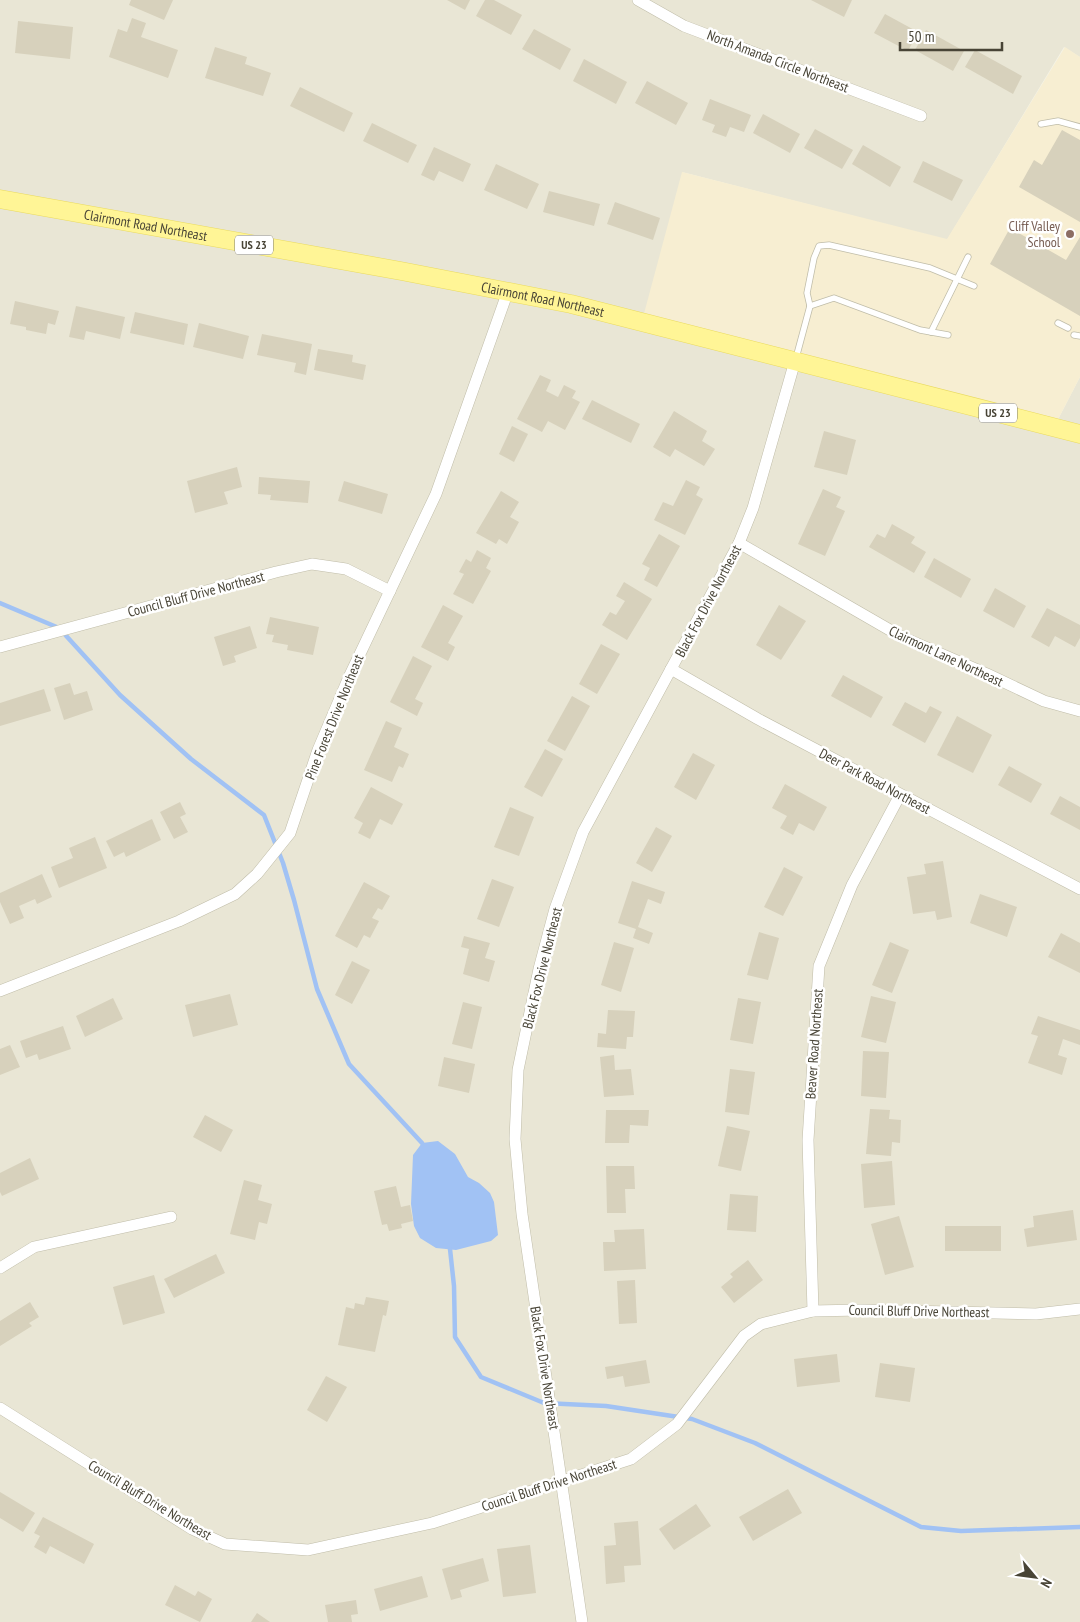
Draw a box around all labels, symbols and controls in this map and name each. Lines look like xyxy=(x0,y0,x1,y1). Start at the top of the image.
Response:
scale bar xyxy=(900,20,1002,52)
street label: North Amanda Circle Northeast xyxy=(705,26,852,96)
text: 50 m xyxy=(908,27,934,46)
street label: Clairmont Road Northeast xyxy=(83,205,209,245)
place label: Cliff Valley School xyxy=(1009,217,1061,251)
marker: Cliff Valley School xyxy=(1064,228,1076,240)
road number: US 23 xyxy=(235,236,273,254)
street label: Clairmont Road Northeast xyxy=(480,278,606,321)
road number: US 23 xyxy=(979,403,1017,422)
street label: Black Fox Drive Northeast xyxy=(671,542,745,660)
street label: Council Bluff Drive Northeast xyxy=(126,567,266,621)
street label: Clairmont Lane Northeast xyxy=(886,622,1006,690)
street label: Pine Forest Drive Northeast xyxy=(301,652,367,782)
street label: Deer Park Road Northeast xyxy=(816,744,934,818)
street label: Black Fox Drive Northeast xyxy=(518,905,566,1031)
street label: Beaver Road Northeast xyxy=(801,988,827,1100)
street label: Council Bluff Drive Northeast xyxy=(848,1301,990,1321)
street label: Black Fox Drive Northeast xyxy=(526,1305,564,1431)
street label: Council Bluff Drive Northeast xyxy=(479,1455,619,1515)
street label: Council Bluff Drive Northeast xyxy=(85,1456,215,1544)
north arrow xyxy=(1010,1552,1060,1602)
text: N xyxy=(1037,1576,1056,1591)

